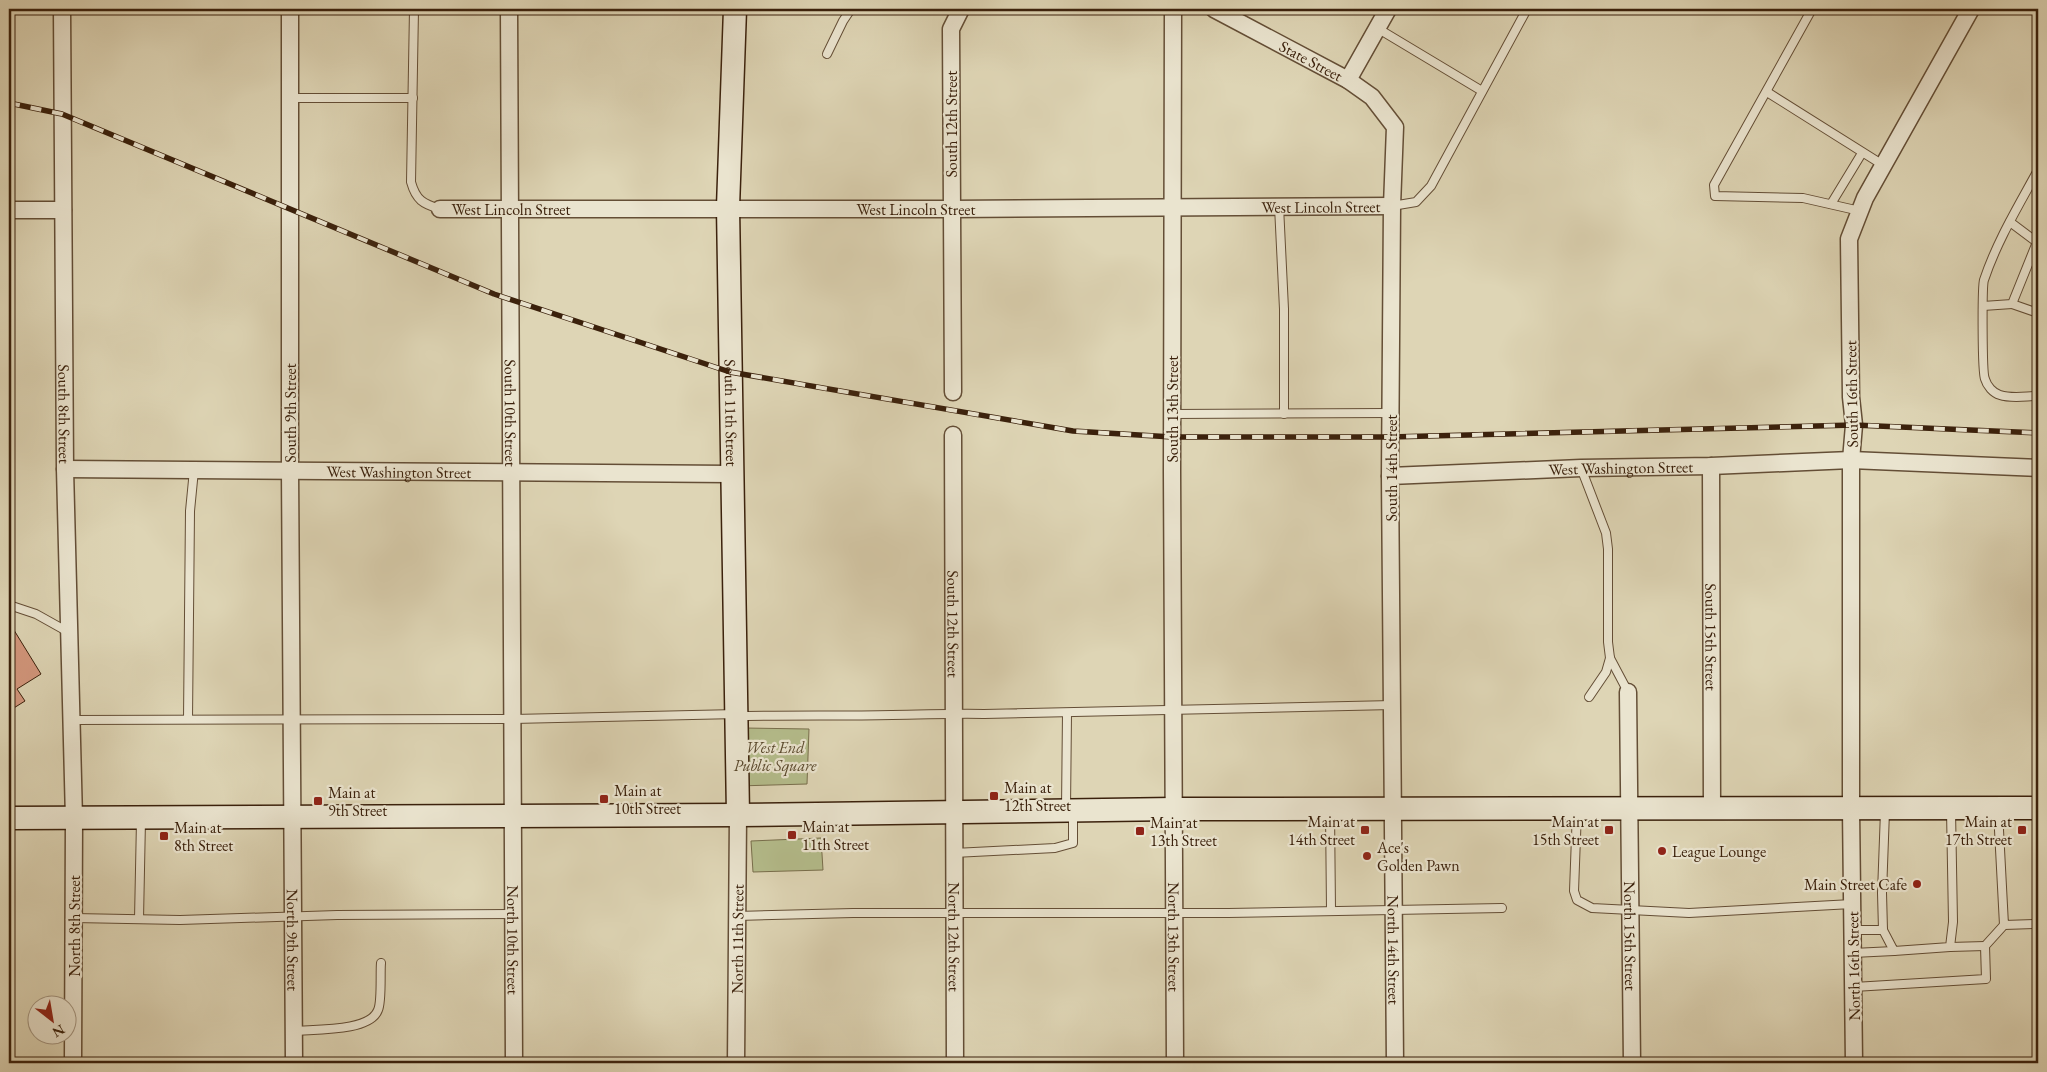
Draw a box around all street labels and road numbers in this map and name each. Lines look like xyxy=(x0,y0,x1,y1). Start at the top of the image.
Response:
street label: State Street xyxy=(1276,36,1346,86)
street label: South 12th Street xyxy=(941,70,962,178)
street label: West Lincoln Street xyxy=(1261,196,1381,218)
street label: West Lincoln Street xyxy=(451,199,571,220)
street label: West Lincoln Street xyxy=(856,199,976,220)
street label: South 16th Street xyxy=(1840,340,1863,448)
street label: South 13th Street xyxy=(1162,355,1183,463)
street label: South 10th Street xyxy=(500,359,521,467)
street label: South 11th Street xyxy=(720,359,742,467)
street label: South 9th Street xyxy=(280,363,301,463)
street label: South 8th Street xyxy=(53,364,75,464)
street label: South 14th Street xyxy=(1381,414,1402,522)
street label: West Washington Street xyxy=(1548,456,1693,480)
street label: West Washington Street xyxy=(327,461,471,483)
street label: South 12th Street xyxy=(942,570,964,678)
street label: South 15th Street xyxy=(1700,583,1722,691)
street label: North 8th Street xyxy=(64,875,85,977)
street label: North 15th Street xyxy=(1619,881,1641,991)
street label: North 12th Street xyxy=(943,882,965,992)
street label: North 13th Street xyxy=(1163,882,1185,992)
street label: North 11th Street xyxy=(727,884,748,994)
street label: North 10th Street xyxy=(502,885,524,995)
street label: North 9th Street xyxy=(282,889,304,991)
street label: North 14th Street xyxy=(1383,895,1405,1005)
street label: North 16th Street xyxy=(1842,911,1865,1021)

